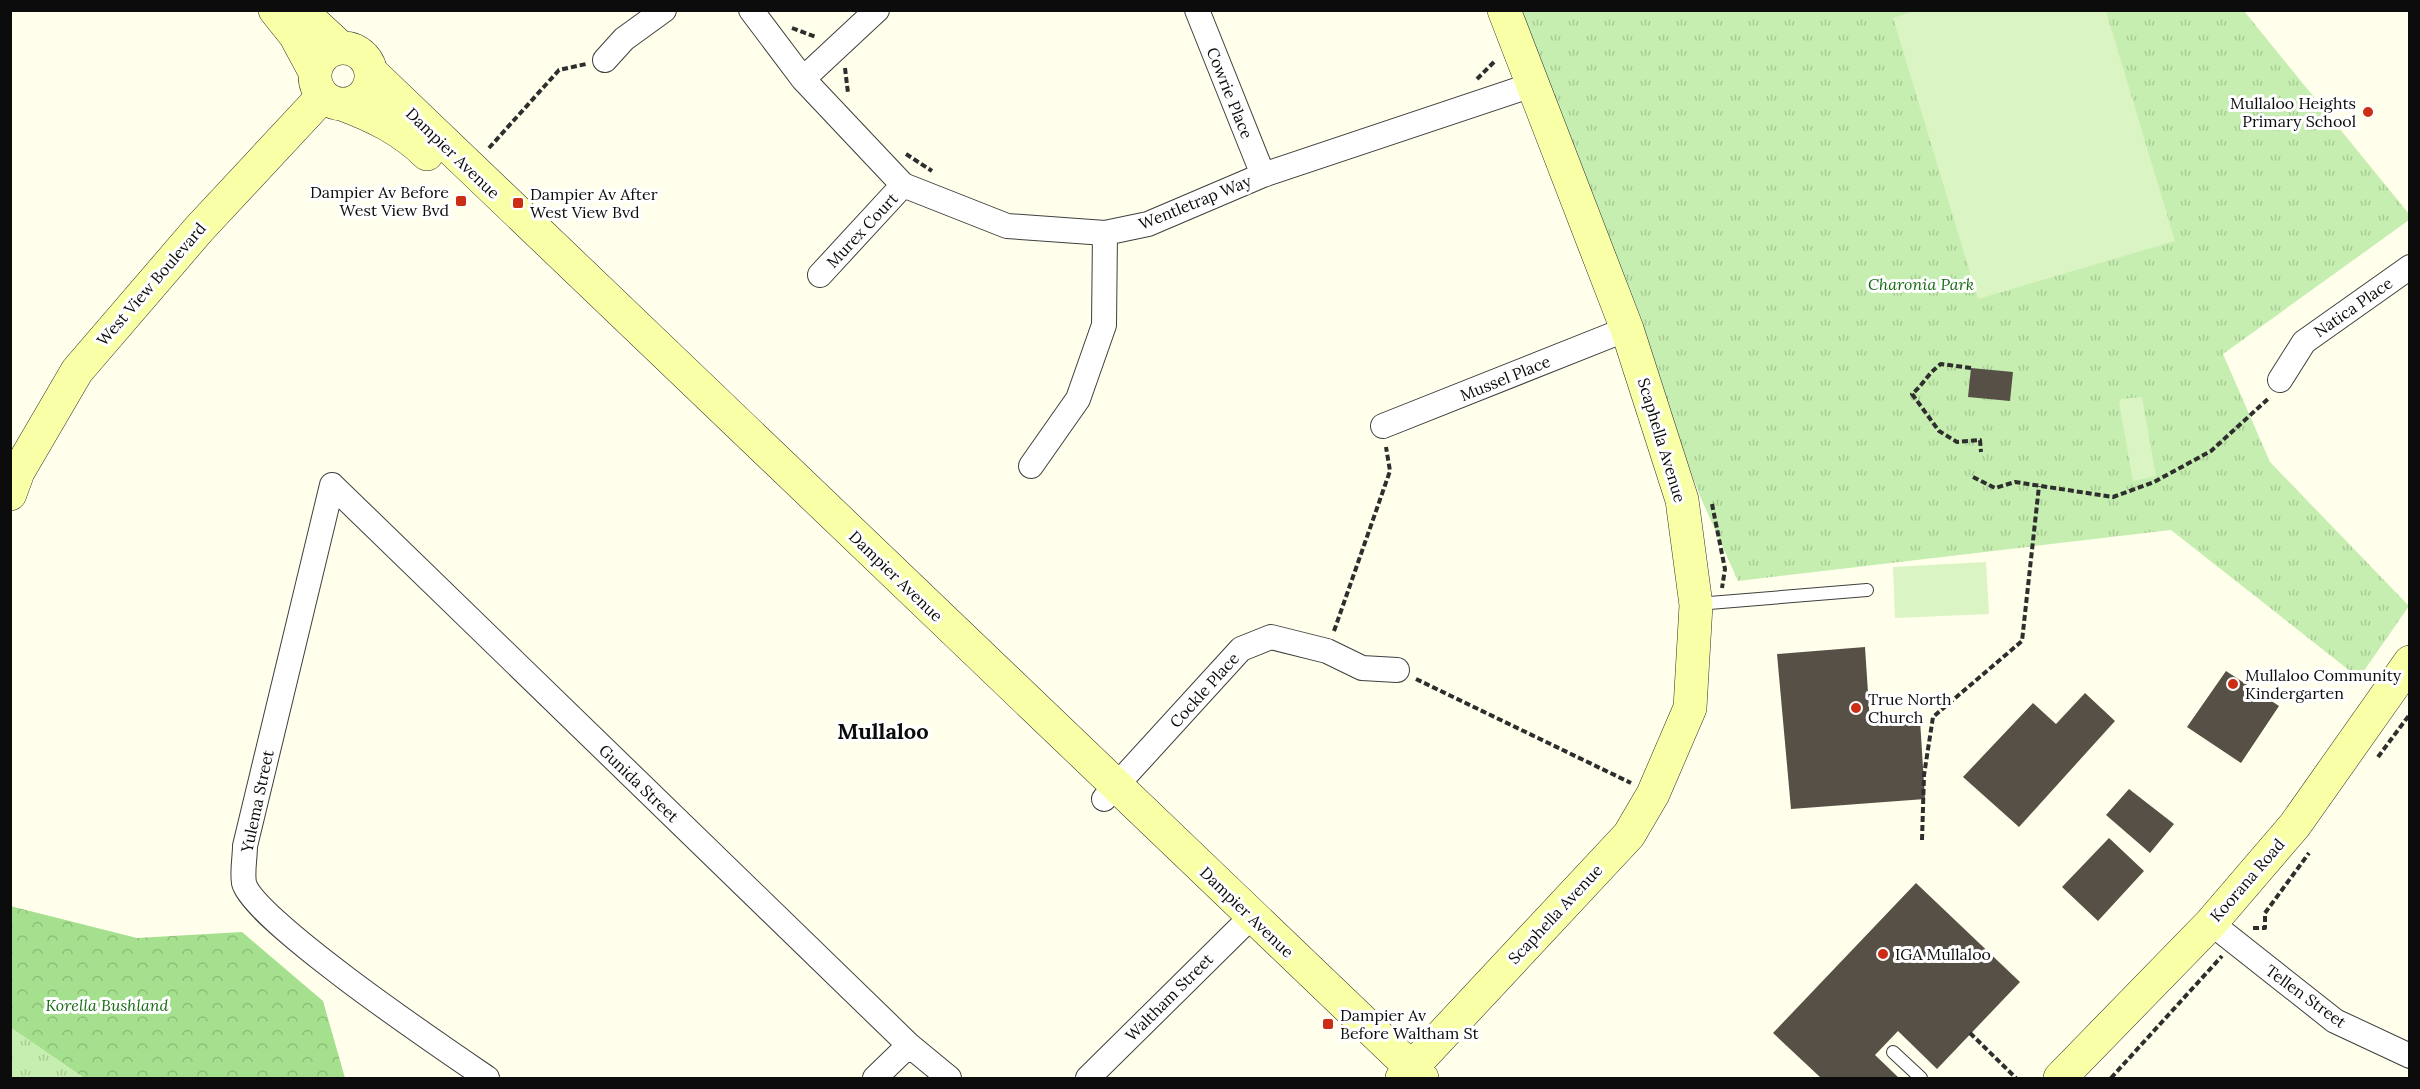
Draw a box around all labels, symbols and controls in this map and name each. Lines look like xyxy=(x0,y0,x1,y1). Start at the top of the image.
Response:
street label: Cowrie Place xyxy=(1203,44,1258,142)
place label: Mullaloo Heights Primary School xyxy=(2230,93,2356,131)
street label: Dampier Avenue xyxy=(402,103,504,203)
marker: Mullaloo Heights Primary School xyxy=(2361,105,2375,119)
street label: Wentletrap Way xyxy=(1136,170,1255,234)
place label: Dampier Av Before West View Bvd xyxy=(310,182,449,220)
place label: Dampier Av After West View Bvd xyxy=(530,184,658,222)
street label: Murex Court xyxy=(822,188,902,272)
marker: Dampier Av Before West View Bvd xyxy=(454,194,468,208)
marker: Dampier Av After West View Bvd xyxy=(511,196,525,210)
street label: West View Boulevard xyxy=(92,218,210,350)
street label: Natica Place xyxy=(2310,272,2396,341)
park label: Charonia Park xyxy=(1868,274,1974,294)
street label: Mussel Place xyxy=(1457,351,1553,405)
street label: Scaphella Avenue xyxy=(1634,375,1691,505)
street label: Dampier Avenue xyxy=(845,526,947,626)
street label: Cockle Place xyxy=(1165,648,1243,732)
place label: Mullaloo Community Kindergarten xyxy=(2245,665,2402,703)
marker: Mullaloo Community Kindergarten xyxy=(2226,677,2240,691)
place label: True North Church xyxy=(1868,689,1952,727)
marker: True North Church xyxy=(1849,701,1863,715)
district label: Mullaloo xyxy=(837,717,929,745)
street label: Gunida Street xyxy=(595,740,684,827)
street label: Yulema Street xyxy=(236,747,278,855)
street label: Koorana Road xyxy=(2205,834,2289,926)
street label: Scaphella Avenue xyxy=(1504,860,1607,968)
street label: Dampier Avenue xyxy=(1196,862,1298,962)
place label: IGA Mullaloo xyxy=(1895,944,1991,964)
marker: IGA Mullaloo xyxy=(1876,947,1890,961)
street label: Waltham Street xyxy=(1121,948,1218,1045)
street label: Tellen Street xyxy=(2262,960,2351,1032)
park label: Korella Bushland xyxy=(46,995,169,1015)
place label: Dampier Av Before Waltham St xyxy=(1340,1005,1479,1043)
marker: Dampier Av Before Waltham St xyxy=(1321,1017,1335,1031)

